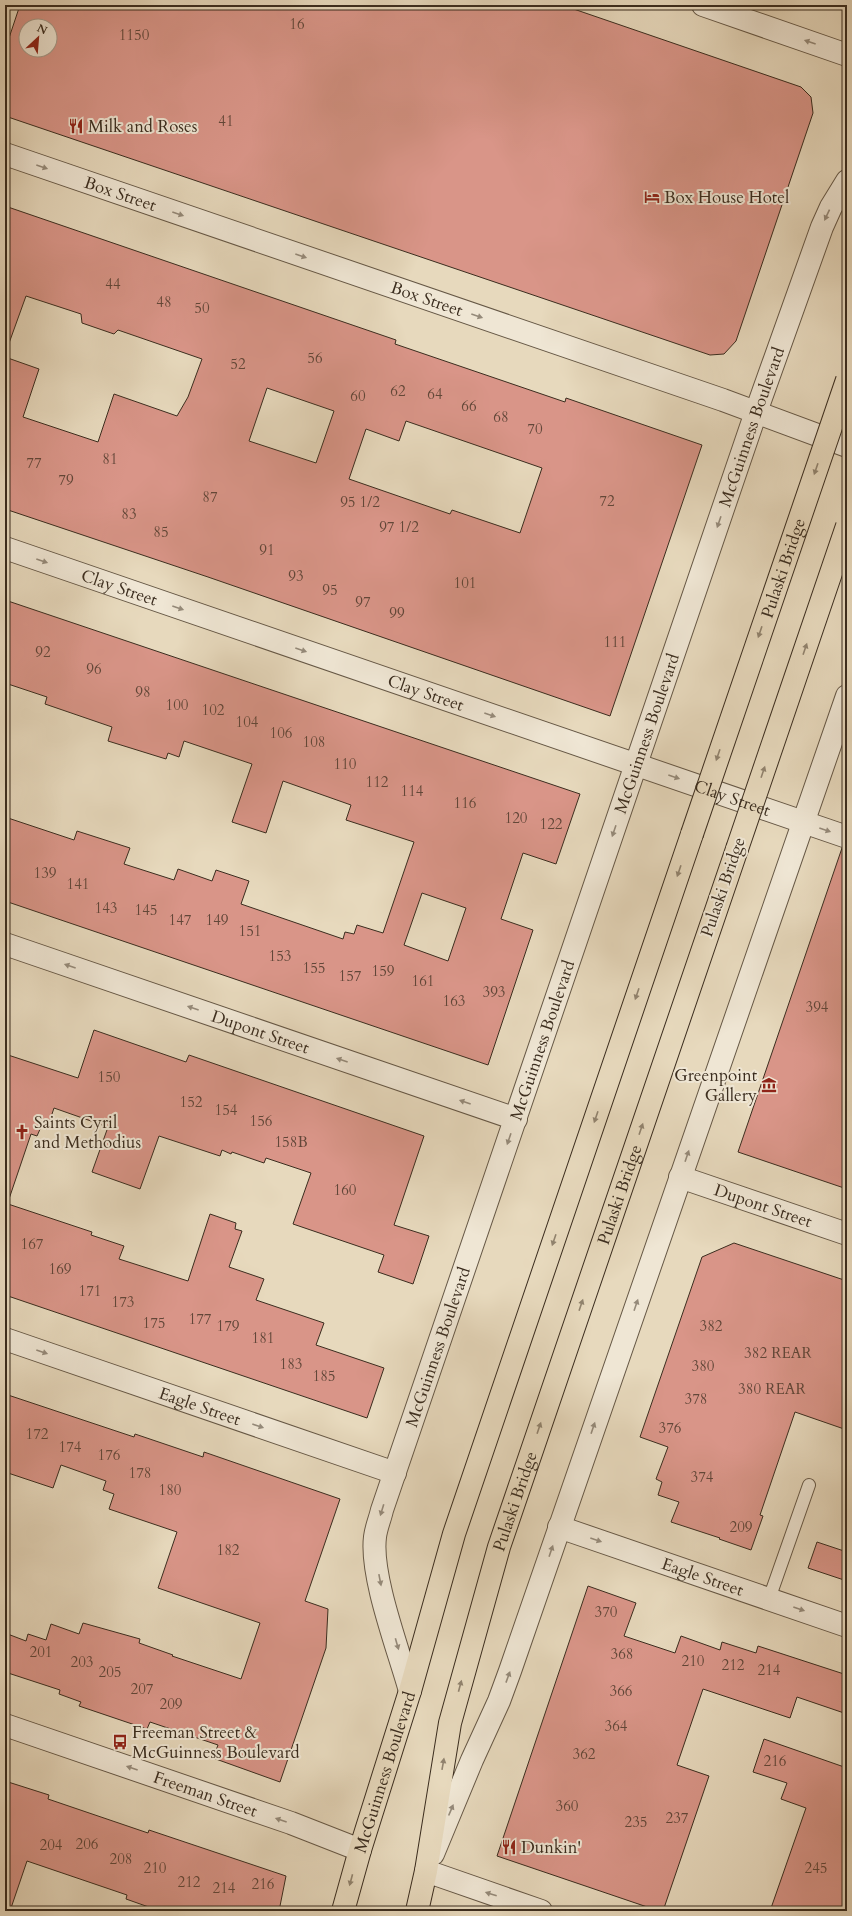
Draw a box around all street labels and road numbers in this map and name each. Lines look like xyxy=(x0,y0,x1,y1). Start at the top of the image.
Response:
street label: Box Street xyxy=(81,171,160,217)
street label: Box Street xyxy=(388,276,467,322)
street label: McGuinness Boulevard xyxy=(713,344,790,510)
street label: Pulaski Bridge xyxy=(755,515,810,621)
street label: Clay Street xyxy=(78,564,161,611)
street label: McGuinness Boulevard xyxy=(609,650,684,817)
street label: Clay Street xyxy=(385,669,468,716)
street label: Clay Street xyxy=(691,774,774,822)
street label: Pulaski Bridge xyxy=(695,834,751,940)
street label: McGuinness Boulevard xyxy=(504,957,580,1123)
street label: Dupont Street xyxy=(208,1004,313,1059)
street label: Pulaski Bridge xyxy=(591,1142,647,1248)
street label: Dupont Street xyxy=(711,1178,816,1233)
street label: McGuinness Boulevard xyxy=(400,1264,475,1430)
street label: Eagle Street xyxy=(156,1381,244,1431)
street label: Pulaski Bridge xyxy=(487,1448,542,1554)
street label: Eagle Street xyxy=(659,1552,747,1601)
street label: McGuinness Boulevard xyxy=(348,1689,421,1856)
street label: Freeman Street xyxy=(151,1765,261,1822)

